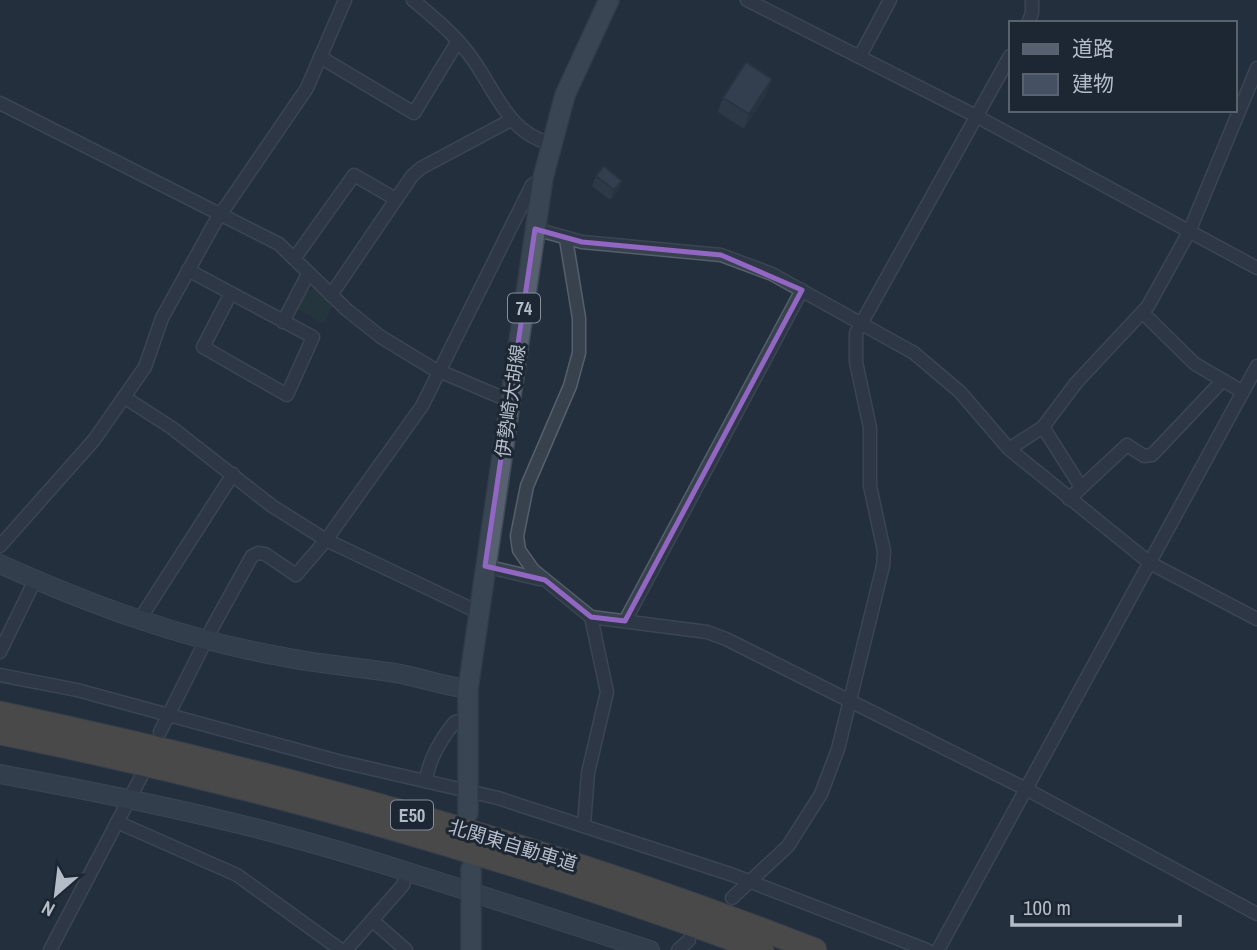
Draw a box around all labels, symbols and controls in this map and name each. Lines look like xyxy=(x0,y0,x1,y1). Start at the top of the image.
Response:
legend xyxy=(1009,21,1236,112)
text: 道路 xyxy=(1072,34,1114,63)
text: 建物 xyxy=(1072,69,1114,98)
road number: 74 xyxy=(508,294,540,322)
street label: 伊勢崎大胡線 xyxy=(489,343,531,459)
road number: E50 xyxy=(391,800,433,830)
street label: 北関東自動車道 xyxy=(446,813,580,877)
north arrow xyxy=(21,859,91,929)
scale bar xyxy=(1012,884,1180,928)
text: 100 m xyxy=(1023,893,1071,922)
text: N xyxy=(37,895,59,923)

